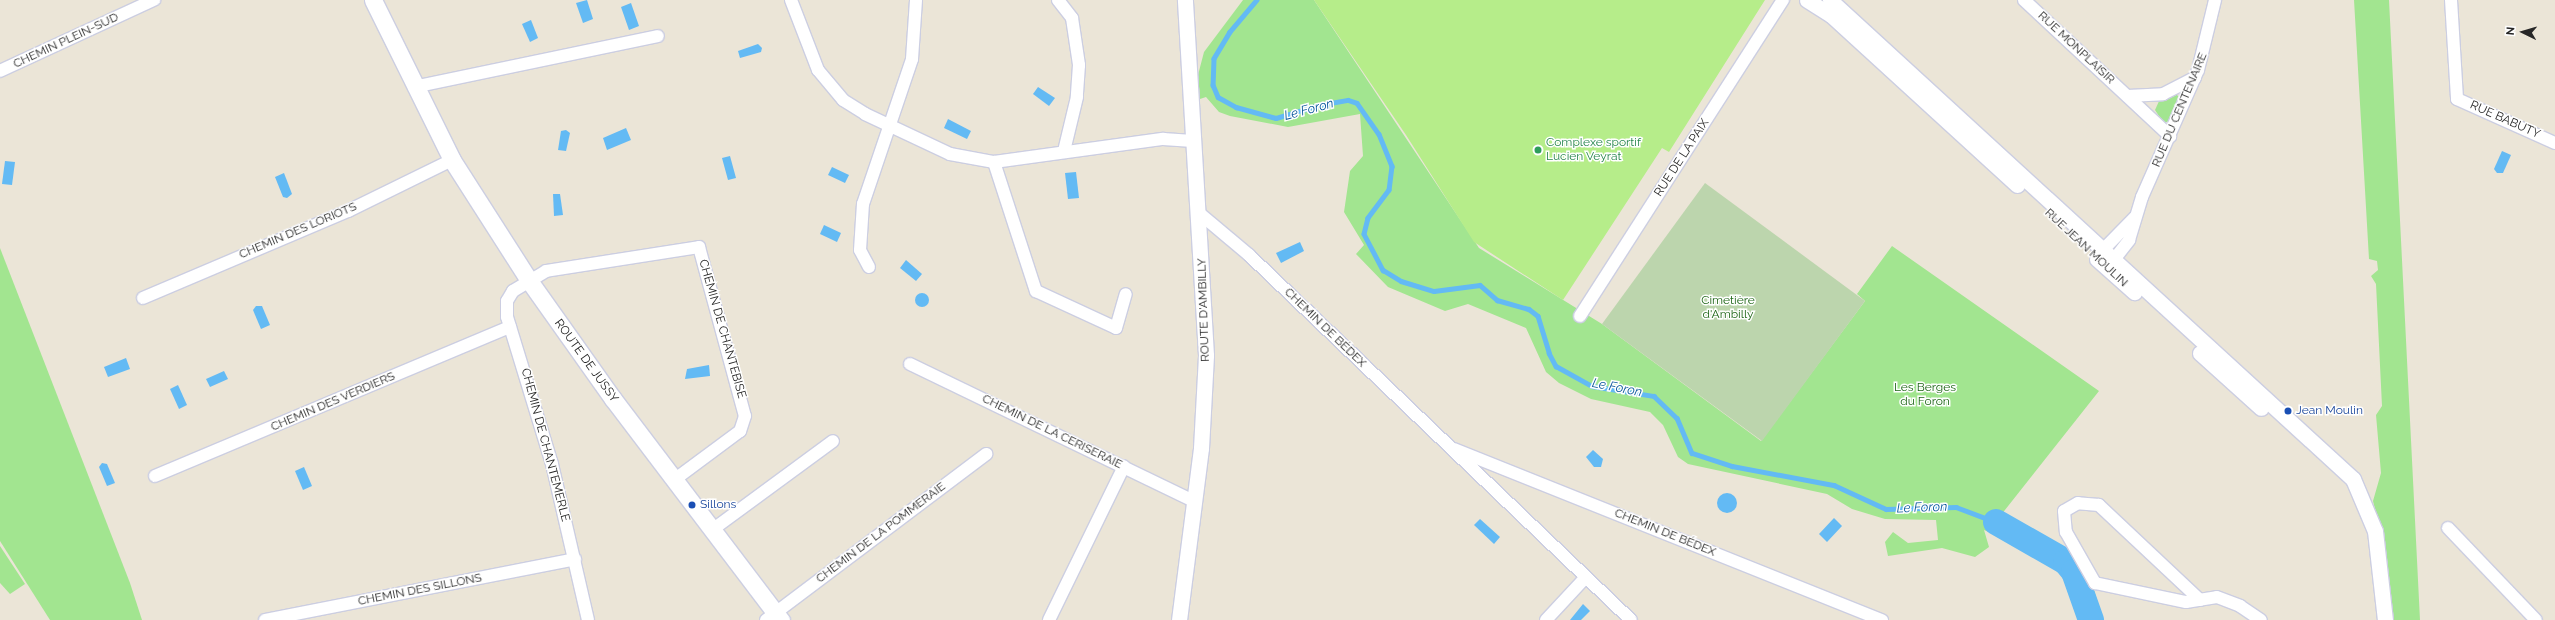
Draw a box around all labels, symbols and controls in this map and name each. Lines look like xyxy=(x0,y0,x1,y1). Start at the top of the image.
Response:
street label: RUE MONPLAISIR xyxy=(2035,9,2117,87)
street label: CHEMIN PLEIN-SUD xyxy=(11,10,121,72)
north arrow xyxy=(2503,12,2543,52)
text: N xyxy=(2504,26,2517,36)
street label: RUE DU CENTENAIRE xyxy=(2149,51,2211,169)
water label: Le Foron xyxy=(1283,96,1335,124)
street label: RUE BABUTY xyxy=(2468,98,2542,142)
street label: RUE DE LA PAIX xyxy=(1651,116,1713,200)
place label: Complexe sportif Lucien Veyrat xyxy=(1546,136,1641,164)
marker: Complexe sportif Lucien Veyrat xyxy=(1533,145,1543,155)
street label: CHEMIN DES LORIOTS xyxy=(237,200,359,262)
street label: RUE JEAN MOULIN xyxy=(2041,206,2131,290)
street label: CHEMIN DE CHANTEBISE xyxy=(695,258,749,400)
street label: ROUTE D'AMBILLY xyxy=(1195,258,1213,362)
street label: CHEMIN DE BÉDEX xyxy=(1281,285,1369,371)
park label: Cimetière d'Ambilly xyxy=(1701,294,1755,322)
street label: ROUTE DE JUSSY xyxy=(551,316,621,406)
street label: CHEMIN DE CHANTEMERLE xyxy=(518,367,572,523)
street label: CHEMIN DES VERDIERS xyxy=(269,369,397,435)
water label: Le Foron xyxy=(1591,376,1643,400)
park label: Les Berges du Foron xyxy=(1894,381,1956,409)
street label: CHEMIN DE LA CERISERAIE xyxy=(979,392,1125,472)
place label: Jean Moulin xyxy=(2296,404,2363,418)
marker: Jean Moulin xyxy=(2283,406,2293,416)
street label: CHEMIN DE LA POMMERAIE xyxy=(813,480,949,586)
place label: Sillons xyxy=(700,498,736,512)
water label: Le Foron xyxy=(1896,499,1948,517)
marker: Sillons xyxy=(687,500,697,510)
street label: CHEMIN DE BÉDEX xyxy=(1612,506,1718,560)
street label: CHEMIN DES SILLONS xyxy=(357,571,483,609)

